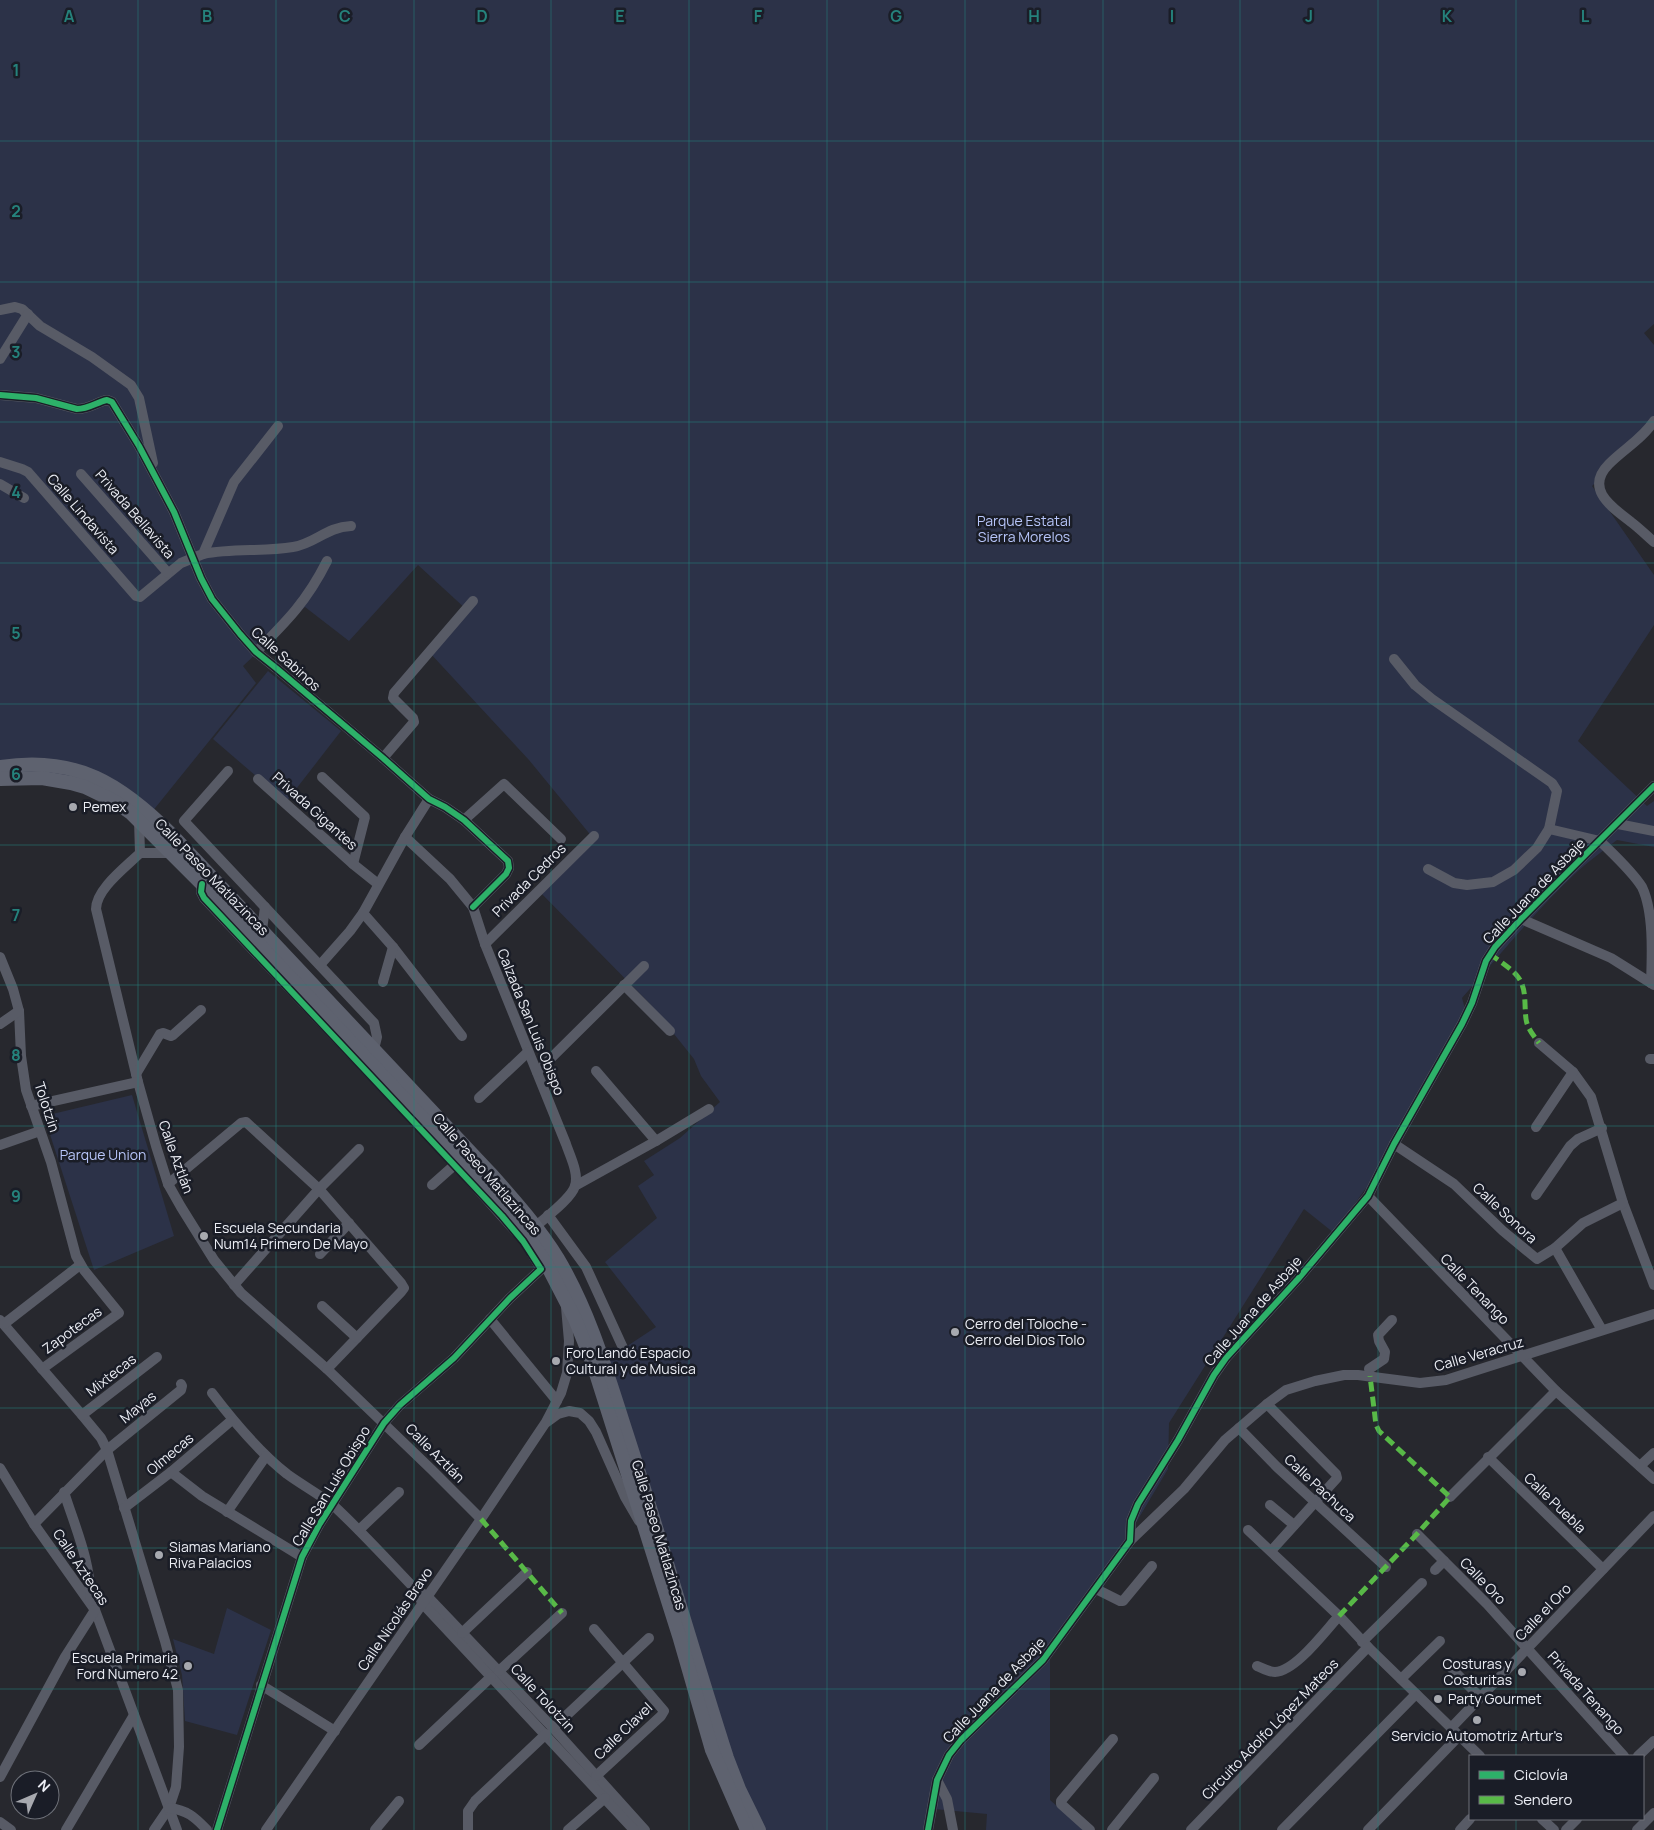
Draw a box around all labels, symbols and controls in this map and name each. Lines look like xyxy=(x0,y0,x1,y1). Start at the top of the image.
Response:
text: A xyxy=(64,5,75,27)
text: B xyxy=(202,5,212,27)
text: C xyxy=(339,5,351,27)
text: D xyxy=(476,5,488,27)
text: E xyxy=(615,5,625,27)
text: F xyxy=(754,5,763,27)
text: G xyxy=(890,5,902,27)
text: H xyxy=(1028,5,1040,27)
text: I xyxy=(1170,5,1174,27)
text: J xyxy=(1305,5,1313,27)
text: K xyxy=(1442,5,1453,27)
text: L xyxy=(1581,5,1590,27)
text: 1 xyxy=(12,59,20,81)
text: 2 xyxy=(11,200,21,222)
text: 3 xyxy=(11,341,21,363)
street label: Privada Bellavista xyxy=(91,465,179,562)
street label: Calle Lindavista xyxy=(43,469,124,558)
text: 4 xyxy=(11,481,21,503)
park label: Parque Estatal Sierra Morelos xyxy=(977,511,1071,546)
text: 5 xyxy=(11,622,21,644)
street label: Calle Sabinos xyxy=(248,622,325,695)
text: 6 xyxy=(11,763,21,785)
street label: Privada Gigantes xyxy=(269,767,362,854)
place label: Pemex xyxy=(83,797,127,816)
marker: Pemex xyxy=(67,801,79,813)
street label: Calle Paseo Matlazincas xyxy=(151,814,273,939)
street label: Calle Juana de Asbaje xyxy=(1478,834,1589,948)
street label: Privada Cedros xyxy=(488,839,570,921)
text: 7 xyxy=(12,904,20,926)
street label: Calzada San Luis Obispo xyxy=(493,946,570,1098)
text: 8 xyxy=(11,1044,21,1066)
street label: Tolotzin xyxy=(30,1079,64,1134)
street label: Calle Paseo Matlazincas xyxy=(429,1109,546,1239)
street label: Calle Aztlán xyxy=(154,1118,198,1196)
park label: Parque Union xyxy=(60,1145,146,1164)
street label: Calle Sonora xyxy=(1469,1178,1542,1247)
text: 9 xyxy=(11,1185,21,1207)
place label: Escuela Secundaria Num14 Primero De Mayo xyxy=(214,1218,368,1253)
marker: Escuela Secundaria Num14 Primero De Mayo xyxy=(198,1230,210,1242)
street label: Calle Tenango xyxy=(1437,1249,1514,1328)
street label: Calle Juana de Asbaje xyxy=(1200,1252,1306,1370)
street label: Zapotecas xyxy=(38,1302,105,1358)
place label: Cerro del Toloche - Cerro del Dios Tolo xyxy=(965,1314,1087,1349)
marker: Cerro del Toloche - Cerro del Dios Tolo xyxy=(949,1326,961,1338)
street label: Calle Veracruz xyxy=(1432,1332,1526,1375)
place label: Foro Landó Espacio Cultural y de Musica xyxy=(566,1343,696,1378)
street label: Mixtecas xyxy=(82,1349,140,1400)
marker: Foro Landó Espacio Cultural y de Musica xyxy=(550,1355,562,1367)
street label: Mayas xyxy=(116,1386,160,1427)
street label: Calle Aztlán xyxy=(402,1419,469,1486)
street label: Calle San Luis Obispo xyxy=(287,1422,374,1549)
street label: Olmecas xyxy=(142,1428,197,1479)
street label: Calle Pachuca xyxy=(1281,1450,1360,1526)
street label: Calle Paseo Matlazincas xyxy=(628,1458,691,1612)
street label: Calle Puebla xyxy=(1520,1468,1591,1537)
street label: Calle Aztecas xyxy=(49,1525,114,1608)
place label: Siamas Mariano Riva Palacios xyxy=(169,1537,271,1572)
marker: Siamas Mariano Riva Palacios xyxy=(153,1549,165,1561)
street label: Calle Oro xyxy=(1456,1553,1511,1608)
street label: Calle Nicolás Bravo xyxy=(353,1563,436,1674)
street label: Calle el Oro xyxy=(1510,1579,1575,1644)
street label: Calle Juana de Asbaje xyxy=(938,1633,1049,1747)
street label: Privada Tenango xyxy=(1544,1647,1629,1739)
place label: Escuela Primaria Ford Numero 42 xyxy=(72,1648,178,1683)
street label: Circuito Adolfo López Mateos xyxy=(1197,1654,1342,1803)
place label: Costuras y Costuritas xyxy=(1442,1654,1513,1689)
street label: Calle Tolotzin xyxy=(507,1659,580,1736)
marker: Escuela Primaria Ford Numero 42 xyxy=(182,1660,194,1672)
marker: Costuras y Costuritas xyxy=(1516,1666,1528,1678)
place label: Party Gourmet xyxy=(1448,1689,1542,1708)
marker: Party Gourmet xyxy=(1432,1693,1444,1705)
street label: Calle Clavel xyxy=(589,1698,656,1763)
marker: Servicio Automotriz Artur's xyxy=(1471,1714,1483,1726)
place label: Servicio Automotriz Artur's xyxy=(1391,1726,1563,1745)
legend xyxy=(1469,1755,1644,1820)
text: Ciclovía xyxy=(1514,1764,1568,1785)
north arrow xyxy=(10,1770,60,1820)
text: N xyxy=(34,1775,55,1796)
text: Sendero xyxy=(1514,1789,1573,1810)

